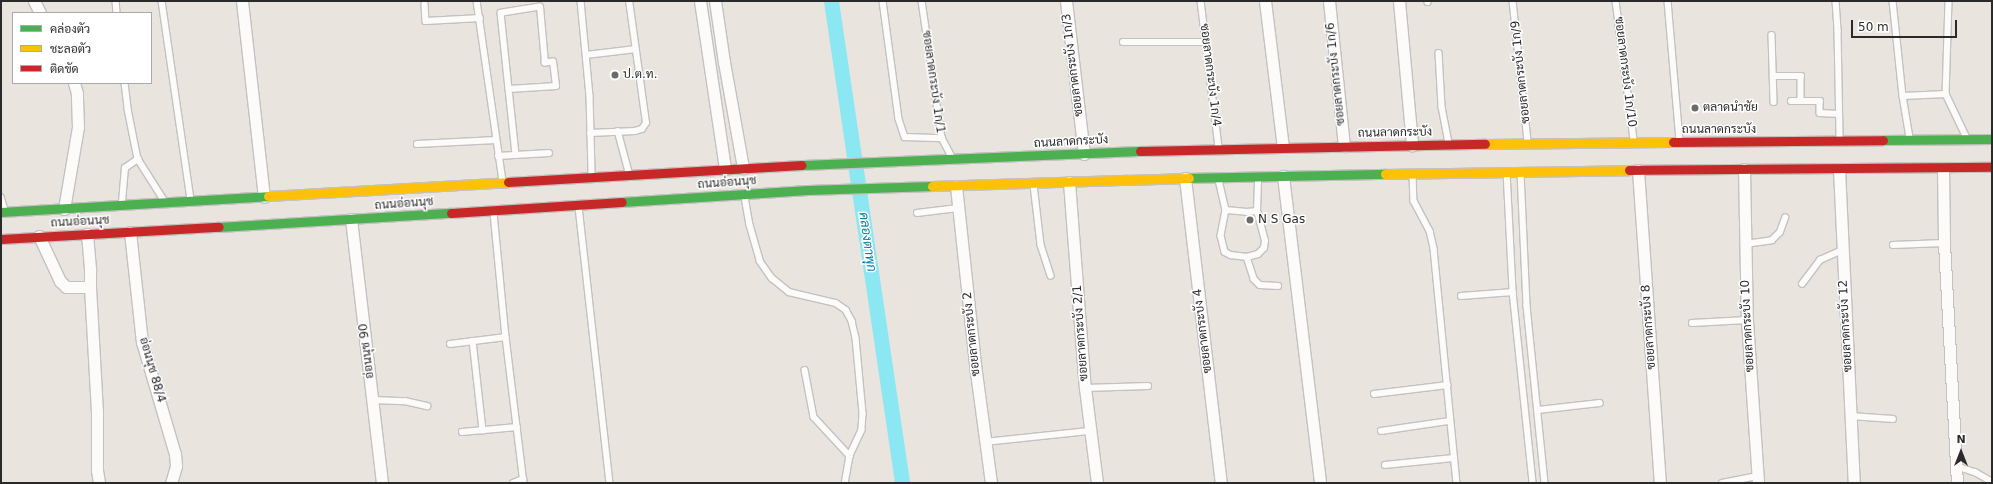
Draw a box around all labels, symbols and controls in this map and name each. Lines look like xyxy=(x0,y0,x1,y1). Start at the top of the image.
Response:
legend xyxy=(12,12,152,84)
scale bar xyxy=(1853,12,1959,38)
street label: ซอยลาดกระบัง 1ก/3 xyxy=(1060,13,1086,117)
street label: ซอยลาดกระบัง 1ก/10 xyxy=(1611,16,1639,128)
street label: ซอยลาดกระบัง 1ก/9 xyxy=(1508,20,1534,124)
text: 50 m xyxy=(1858,20,1889,34)
text: คล่องตัว xyxy=(50,22,90,36)
street label: ซอยลาดกระบัง 1ก/6 xyxy=(1323,22,1349,126)
street label: ซอยลาดกระบัง 1ก/4 xyxy=(1197,23,1223,127)
street label: ซอยลาดกระบัง 1ก/1 xyxy=(919,30,947,134)
text: ชะลอตัว xyxy=(50,42,91,56)
text: ติดขัด xyxy=(50,62,79,76)
place label: ป.ต.ท. xyxy=(623,68,657,82)
marker: ป.ต.ท. xyxy=(610,70,620,80)
place label: ตลาดนำชัย xyxy=(1703,101,1758,115)
marker: ตลาดนำชัย xyxy=(1690,103,1700,113)
street label: ถนนลาดกระบัง xyxy=(1682,123,1756,137)
street label: ถนนลาดกระบัง xyxy=(1358,125,1432,141)
street label: ถนนลาดกระบัง xyxy=(1033,133,1109,151)
street label: ถนนอ่อนนุช xyxy=(697,174,757,192)
street label: ถนนอ่อนนุช xyxy=(374,195,434,213)
water label: คลองตาพุก xyxy=(855,211,879,273)
street label: ถนนอ่อนนุช xyxy=(50,213,110,231)
place label: N S Gas xyxy=(1258,213,1305,227)
marker: N S Gas xyxy=(1245,215,1255,225)
street label: ซอยลาดกระบัง 10 xyxy=(1738,279,1758,373)
street label: ซอยลาดกระบัง 12 xyxy=(1836,279,1856,373)
street label: ซอยลาดกระบัง 2/1 xyxy=(1070,284,1092,382)
street label: ซอยลาดกระบัง 8 xyxy=(1639,284,1659,370)
street label: ซอยลาดกระบัง 4 xyxy=(1191,288,1215,374)
street label: ซอยลาดกระบัง 2 xyxy=(960,291,984,377)
street label: อ่อนนุช 90 xyxy=(356,322,378,380)
street label: อ่อนนุช 88/4 xyxy=(136,336,168,404)
north arrow xyxy=(1941,432,1981,472)
text: N xyxy=(1956,433,1966,446)

